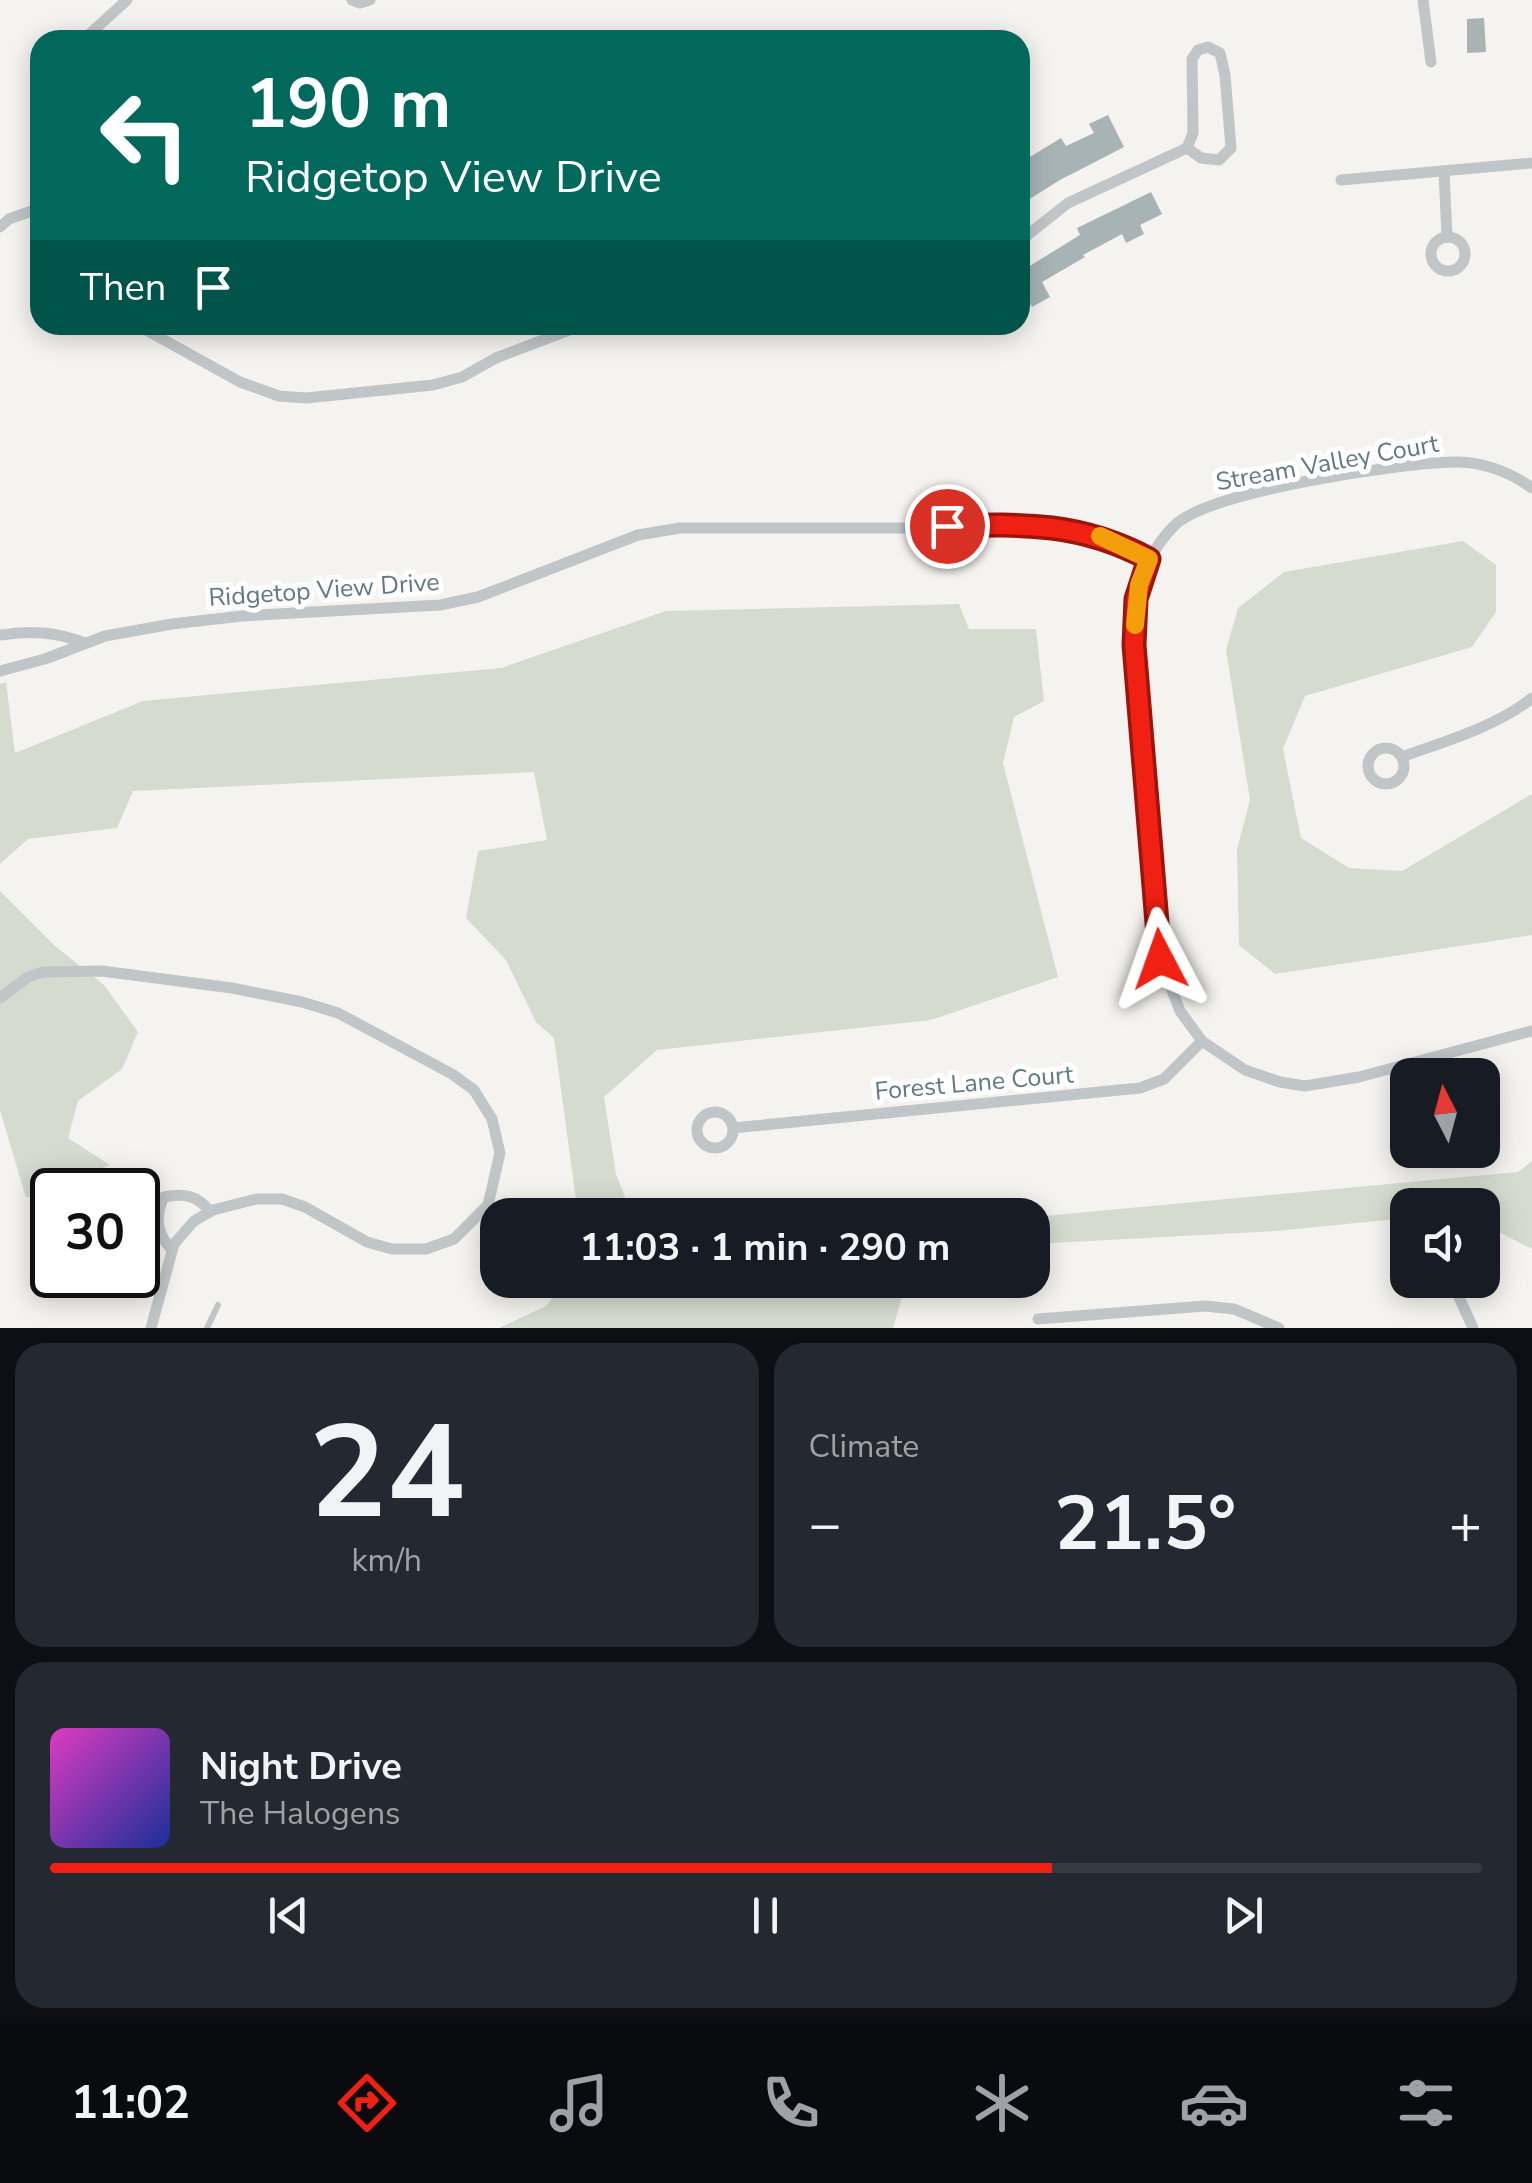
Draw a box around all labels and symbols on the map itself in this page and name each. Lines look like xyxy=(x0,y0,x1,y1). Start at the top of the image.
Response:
street label: Stream Valley Court xyxy=(1213,427,1441,499)
pin xyxy=(905,484,990,569)
street label: Ridgetop View Drive xyxy=(207,565,441,615)
position arrow xyxy=(1108,907,1212,1011)
street label: Forest Lane Court xyxy=(873,1057,1075,1109)
north arrow xyxy=(1390,1058,1500,1168)
speed limit sign: 30 xyxy=(30,1168,160,1298)

